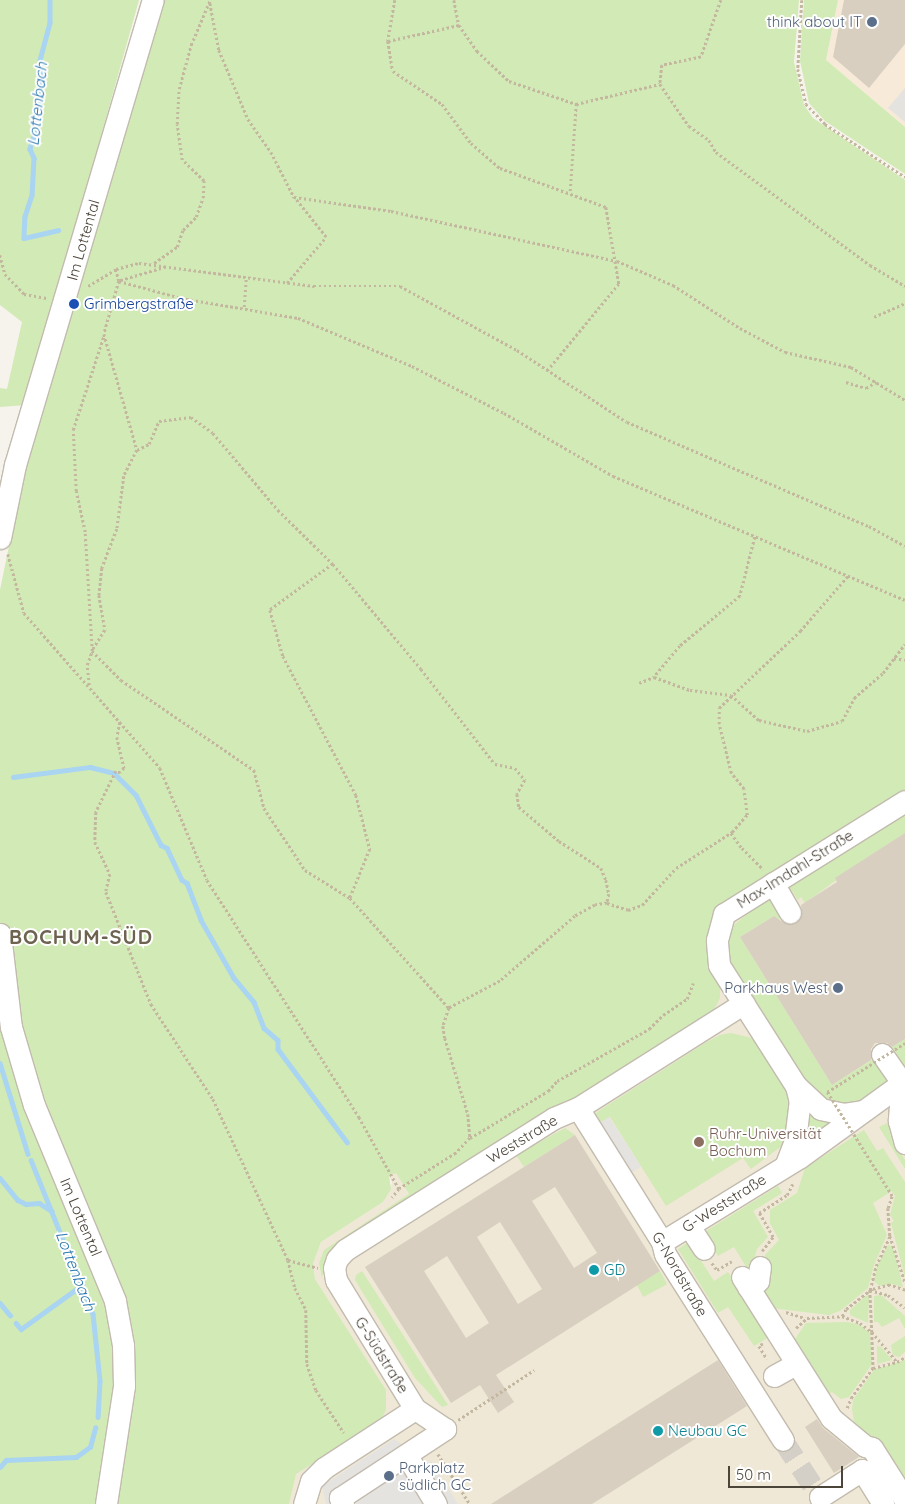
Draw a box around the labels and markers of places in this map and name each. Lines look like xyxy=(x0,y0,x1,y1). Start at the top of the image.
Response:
place label: think about IT xyxy=(767,13,862,31)
marker: think about IT xyxy=(866,16,878,28)
place label: Grimbergstraße xyxy=(84,295,194,313)
marker: Grimbergstraße xyxy=(68,298,80,310)
place label: Parkhaus West xyxy=(724,979,828,997)
marker: Parkhaus West xyxy=(832,982,844,994)
place label: Ruhr-Universität Bochum xyxy=(709,1124,822,1159)
marker: Ruhr-Universität Bochum xyxy=(693,1136,705,1148)
place label: GD xyxy=(604,1261,625,1279)
marker: GD xyxy=(588,1264,600,1276)
place label: Neubau GC xyxy=(668,1422,747,1440)
marker: Neubau GC xyxy=(652,1425,664,1437)
place label: Parkplatz südlich GC xyxy=(399,1458,471,1493)
marker: Parkplatz südlich GC xyxy=(383,1470,395,1482)

